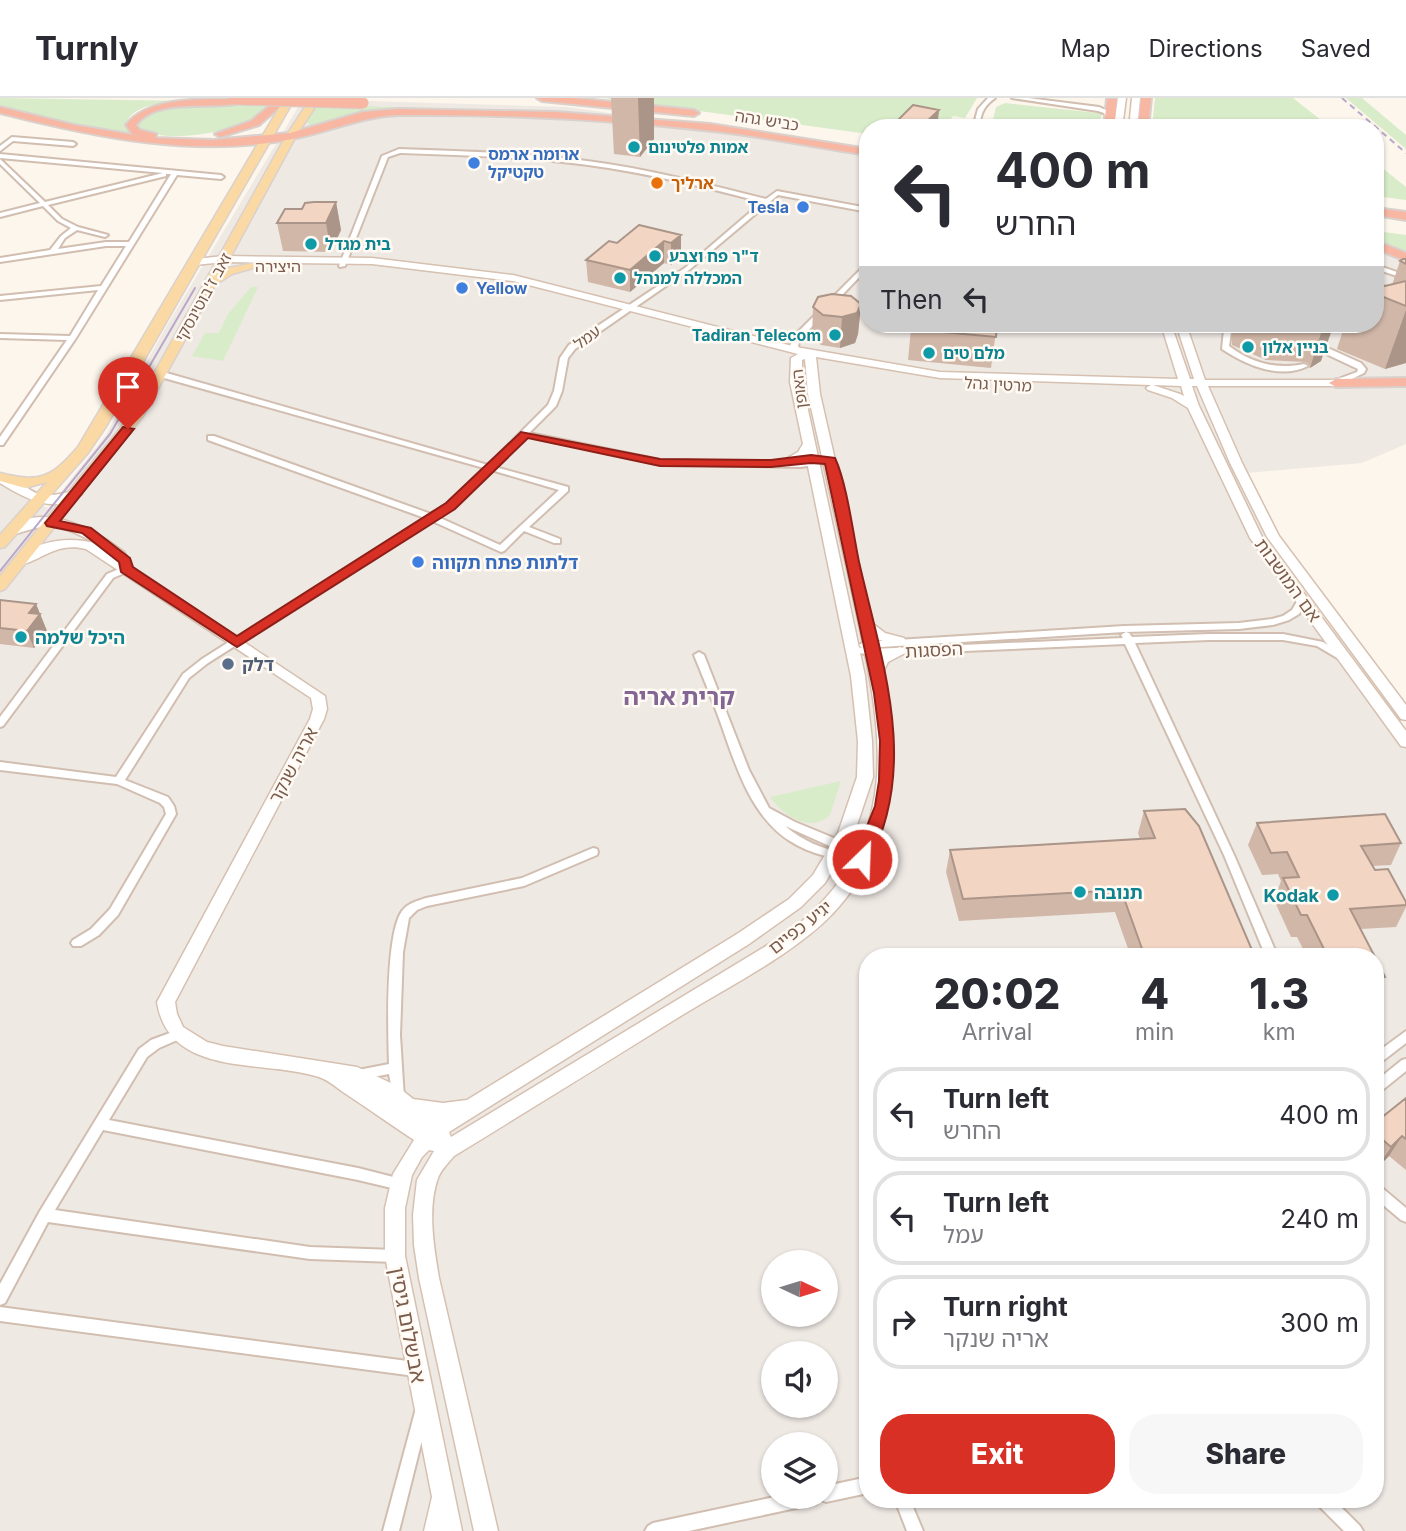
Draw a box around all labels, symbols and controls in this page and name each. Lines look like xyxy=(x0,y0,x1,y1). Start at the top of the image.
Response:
text: Turnly xyxy=(35,28,139,68)
text: Map xyxy=(1061,34,1110,63)
text: Directions xyxy=(1148,34,1263,63)
text: Saved xyxy=(1301,34,1371,63)
street label: כביש גהה xyxy=(734,105,800,135)
place label: אמות פלטינום xyxy=(648,137,748,157)
marker: אמות פלטינום xyxy=(626,139,642,155)
text: 400 m xyxy=(995,141,1151,200)
place label: ארומה ארמס טקטיקל xyxy=(488,144,580,182)
icon: left xyxy=(880,147,971,238)
marker: ארומה ארמס טקטיקל xyxy=(466,155,482,171)
place label: ארליך xyxy=(671,173,714,193)
marker: ארליך xyxy=(649,175,665,191)
place label: Tesla xyxy=(747,197,789,217)
marker: Tesla xyxy=(795,199,811,215)
text: החרש xyxy=(995,204,1076,243)
place label: בית מגדל xyxy=(325,234,391,254)
marker: בית מגדל xyxy=(303,236,319,252)
place label: ד"ר פח וצבע xyxy=(669,246,759,266)
marker: ד"ר פח וצבע xyxy=(647,248,663,264)
street label: זאב ז'בוטינסקי xyxy=(170,249,236,345)
street label: היצירה xyxy=(255,256,301,276)
place label: המכללה למנהל xyxy=(634,268,742,288)
marker: המכללה למנהל xyxy=(612,270,628,286)
place label: Yellow xyxy=(476,278,528,298)
marker: Yellow xyxy=(454,280,470,296)
icon: left xyxy=(957,280,995,318)
text: Then xyxy=(880,284,943,315)
street label: עמל xyxy=(570,321,604,353)
place label: Tadiran Telecom xyxy=(692,325,821,345)
marker: Tadiran Telecom xyxy=(827,327,843,343)
place label: בניין אלון xyxy=(1262,337,1329,357)
marker: בניין אלון xyxy=(1240,339,1256,355)
place label: מלם טים xyxy=(943,343,1005,363)
marker: מלם טים xyxy=(921,345,937,361)
pin xyxy=(98,357,158,429)
icon: arrive xyxy=(109,368,147,406)
street label: האופן xyxy=(787,368,811,410)
street label: מרטין גהל xyxy=(964,372,1032,396)
street label: אם המושבות xyxy=(1251,534,1325,626)
place label: דלתות פתח תקווה xyxy=(432,552,578,573)
marker: דלתות פתח תקווה xyxy=(410,554,426,570)
place label: היכל שלמה xyxy=(35,627,125,648)
marker: היכל שלמה xyxy=(13,629,29,645)
street label: הפסגות xyxy=(904,638,964,662)
place label: דלק xyxy=(242,654,274,675)
marker: דלק xyxy=(220,656,236,672)
district label: קרית אריה xyxy=(623,682,735,711)
street label: אריה שנקר xyxy=(264,724,322,806)
position arrow xyxy=(825,822,899,896)
place label: תנובה xyxy=(1094,882,1143,903)
marker: תנובה xyxy=(1072,884,1088,900)
place label: Kodak xyxy=(1263,885,1320,906)
marker: Kodak xyxy=(1325,887,1341,903)
street label: יגיע כפיים xyxy=(764,896,836,958)
text: 20:02 xyxy=(934,968,1060,1019)
text: 4 xyxy=(1140,968,1169,1019)
text: 1.3 xyxy=(1249,968,1309,1019)
text: Arrival xyxy=(962,1018,1032,1046)
text: min xyxy=(1135,1018,1174,1046)
text: km xyxy=(1263,1018,1296,1046)
text: Turn left xyxy=(943,1083,1049,1114)
icon: left xyxy=(884,1095,922,1133)
text: 400 m xyxy=(1279,1099,1359,1130)
text: החרש xyxy=(943,1117,1001,1145)
text: Turn left xyxy=(943,1187,1049,1218)
icon: left xyxy=(884,1199,922,1237)
text: 240 m xyxy=(1280,1203,1359,1234)
text: עמל xyxy=(943,1221,984,1249)
north arrow xyxy=(761,1250,838,1326)
map controls xyxy=(761,1250,838,1509)
street label: אבשלום גיסין xyxy=(384,1265,432,1385)
text: Turn right xyxy=(943,1291,1068,1322)
icon: right xyxy=(884,1303,922,1341)
text: 300 m xyxy=(1280,1307,1359,1338)
text: אריה שנקר xyxy=(943,1325,1049,1353)
button: sound xyxy=(761,1341,838,1418)
button: Exit xyxy=(880,1414,1115,1494)
button: Share xyxy=(1129,1414,1363,1494)
button: layers xyxy=(761,1432,838,1509)

